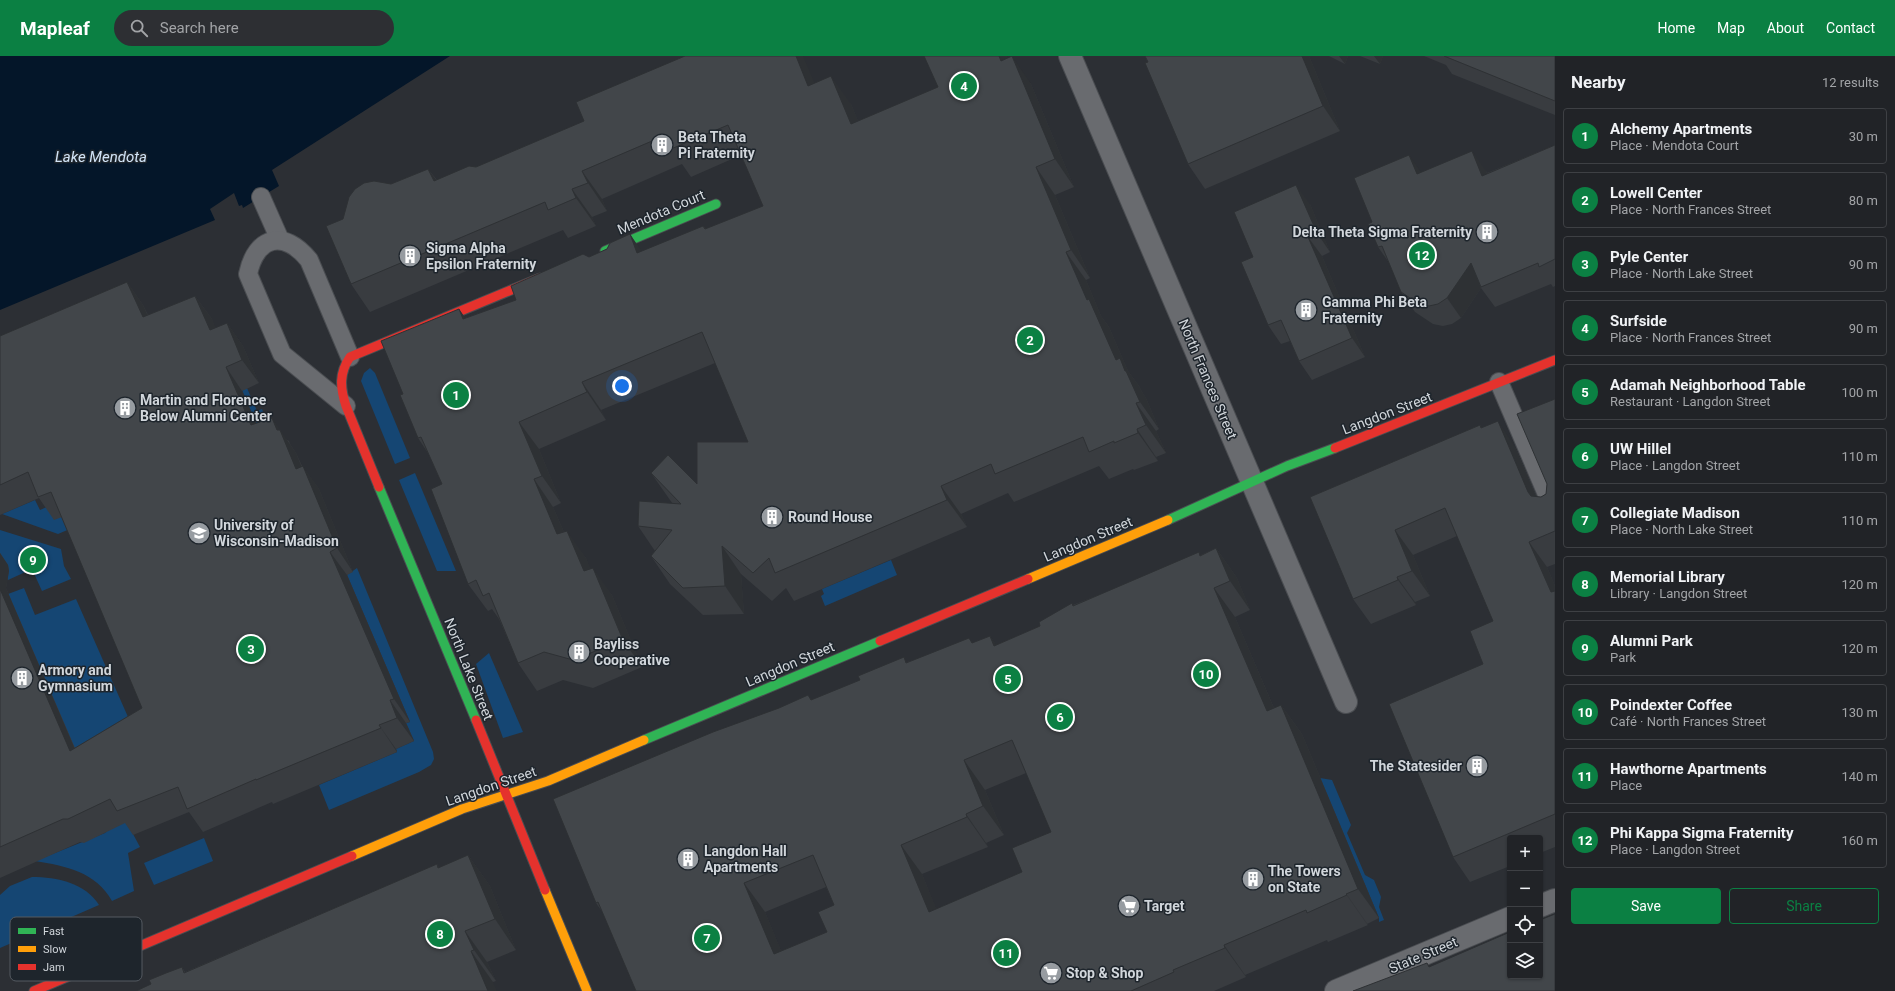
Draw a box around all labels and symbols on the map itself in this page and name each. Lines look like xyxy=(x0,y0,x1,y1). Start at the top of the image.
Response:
pin: 4 xyxy=(951,71,977,101)
place label: Beta Theta Pi Fraternity xyxy=(678,129,756,161)
building icon: Beta Theta Pi Fraternity xyxy=(649,132,675,158)
water label: Lake Mendota xyxy=(55,148,147,166)
street label: Mendota Court xyxy=(615,186,708,238)
building icon: Delta Theta Sigma Fraternity xyxy=(1474,219,1500,245)
place label: Delta Theta Sigma Fraternity xyxy=(1292,224,1473,240)
place label: Sigma Alpha Epsilon Fraternity xyxy=(426,240,537,272)
pin: 12 xyxy=(1409,240,1435,270)
building icon: Sigma Alpha Epsilon Fraternity xyxy=(397,243,423,269)
place label: Gamma Phi Beta Fraternity xyxy=(1322,294,1428,326)
building icon: Gamma Phi Beta Fraternity xyxy=(1293,297,1319,323)
street label: North Frances Street xyxy=(1176,317,1241,442)
pin: 2 xyxy=(1017,325,1043,355)
your location xyxy=(612,376,632,396)
pin: 1 xyxy=(443,380,469,410)
street label: Langdon Street xyxy=(1340,388,1434,437)
place label: Martin and Florence Below Alumni Center xyxy=(140,392,272,424)
building icon: Martin and Florence Below Alumni Center xyxy=(112,395,138,421)
building icon: Round House xyxy=(759,504,785,530)
place label: Round House xyxy=(788,509,873,525)
street label: Langdon Street xyxy=(1041,513,1135,565)
place label: University of Wisconsin-Madison xyxy=(214,517,339,549)
school or university icon: University of Wisconsin-Madison xyxy=(186,520,212,546)
pin: 9 xyxy=(20,545,46,575)
street label: North Lake Street xyxy=(441,616,497,723)
pin: 3 xyxy=(238,634,264,664)
place label: Bayliss Cooperative xyxy=(594,636,670,668)
street label: Langdon Street xyxy=(743,638,837,690)
building icon: Bayliss Cooperative xyxy=(566,639,592,665)
pin: 10 xyxy=(1193,659,1219,689)
place label: Armory and Gymnasium xyxy=(38,662,113,694)
pin: 5 xyxy=(995,664,1021,694)
building icon: Armory and Gymnasium xyxy=(9,665,35,691)
pin: 6 xyxy=(1047,702,1073,732)
building icon: The Statesider xyxy=(1464,753,1490,779)
place label: The Statesider xyxy=(1370,758,1462,774)
street label: Langdon Street xyxy=(444,763,539,809)
place label: Langdon Hall Apartments xyxy=(704,843,787,875)
building icon: Langdon Hall Apartments xyxy=(675,846,701,872)
place label: The Towers on State xyxy=(1268,863,1341,895)
building icon: The Towers on State xyxy=(1240,866,1266,892)
supermarket icon: Target xyxy=(1116,893,1142,919)
place label: Target xyxy=(1144,898,1185,914)
legend xyxy=(10,917,142,981)
pin: 8 xyxy=(427,919,453,949)
pin: 7 xyxy=(694,923,720,953)
text: Fast xyxy=(43,925,65,938)
street label: State Street xyxy=(1386,933,1460,977)
pin: 11 xyxy=(993,938,1019,968)
text: Slow xyxy=(43,943,67,956)
supermarket icon: Stop & Shop xyxy=(1038,960,1064,986)
text: Jam xyxy=(43,961,65,974)
place label: Stop & Shop xyxy=(1066,965,1143,981)

